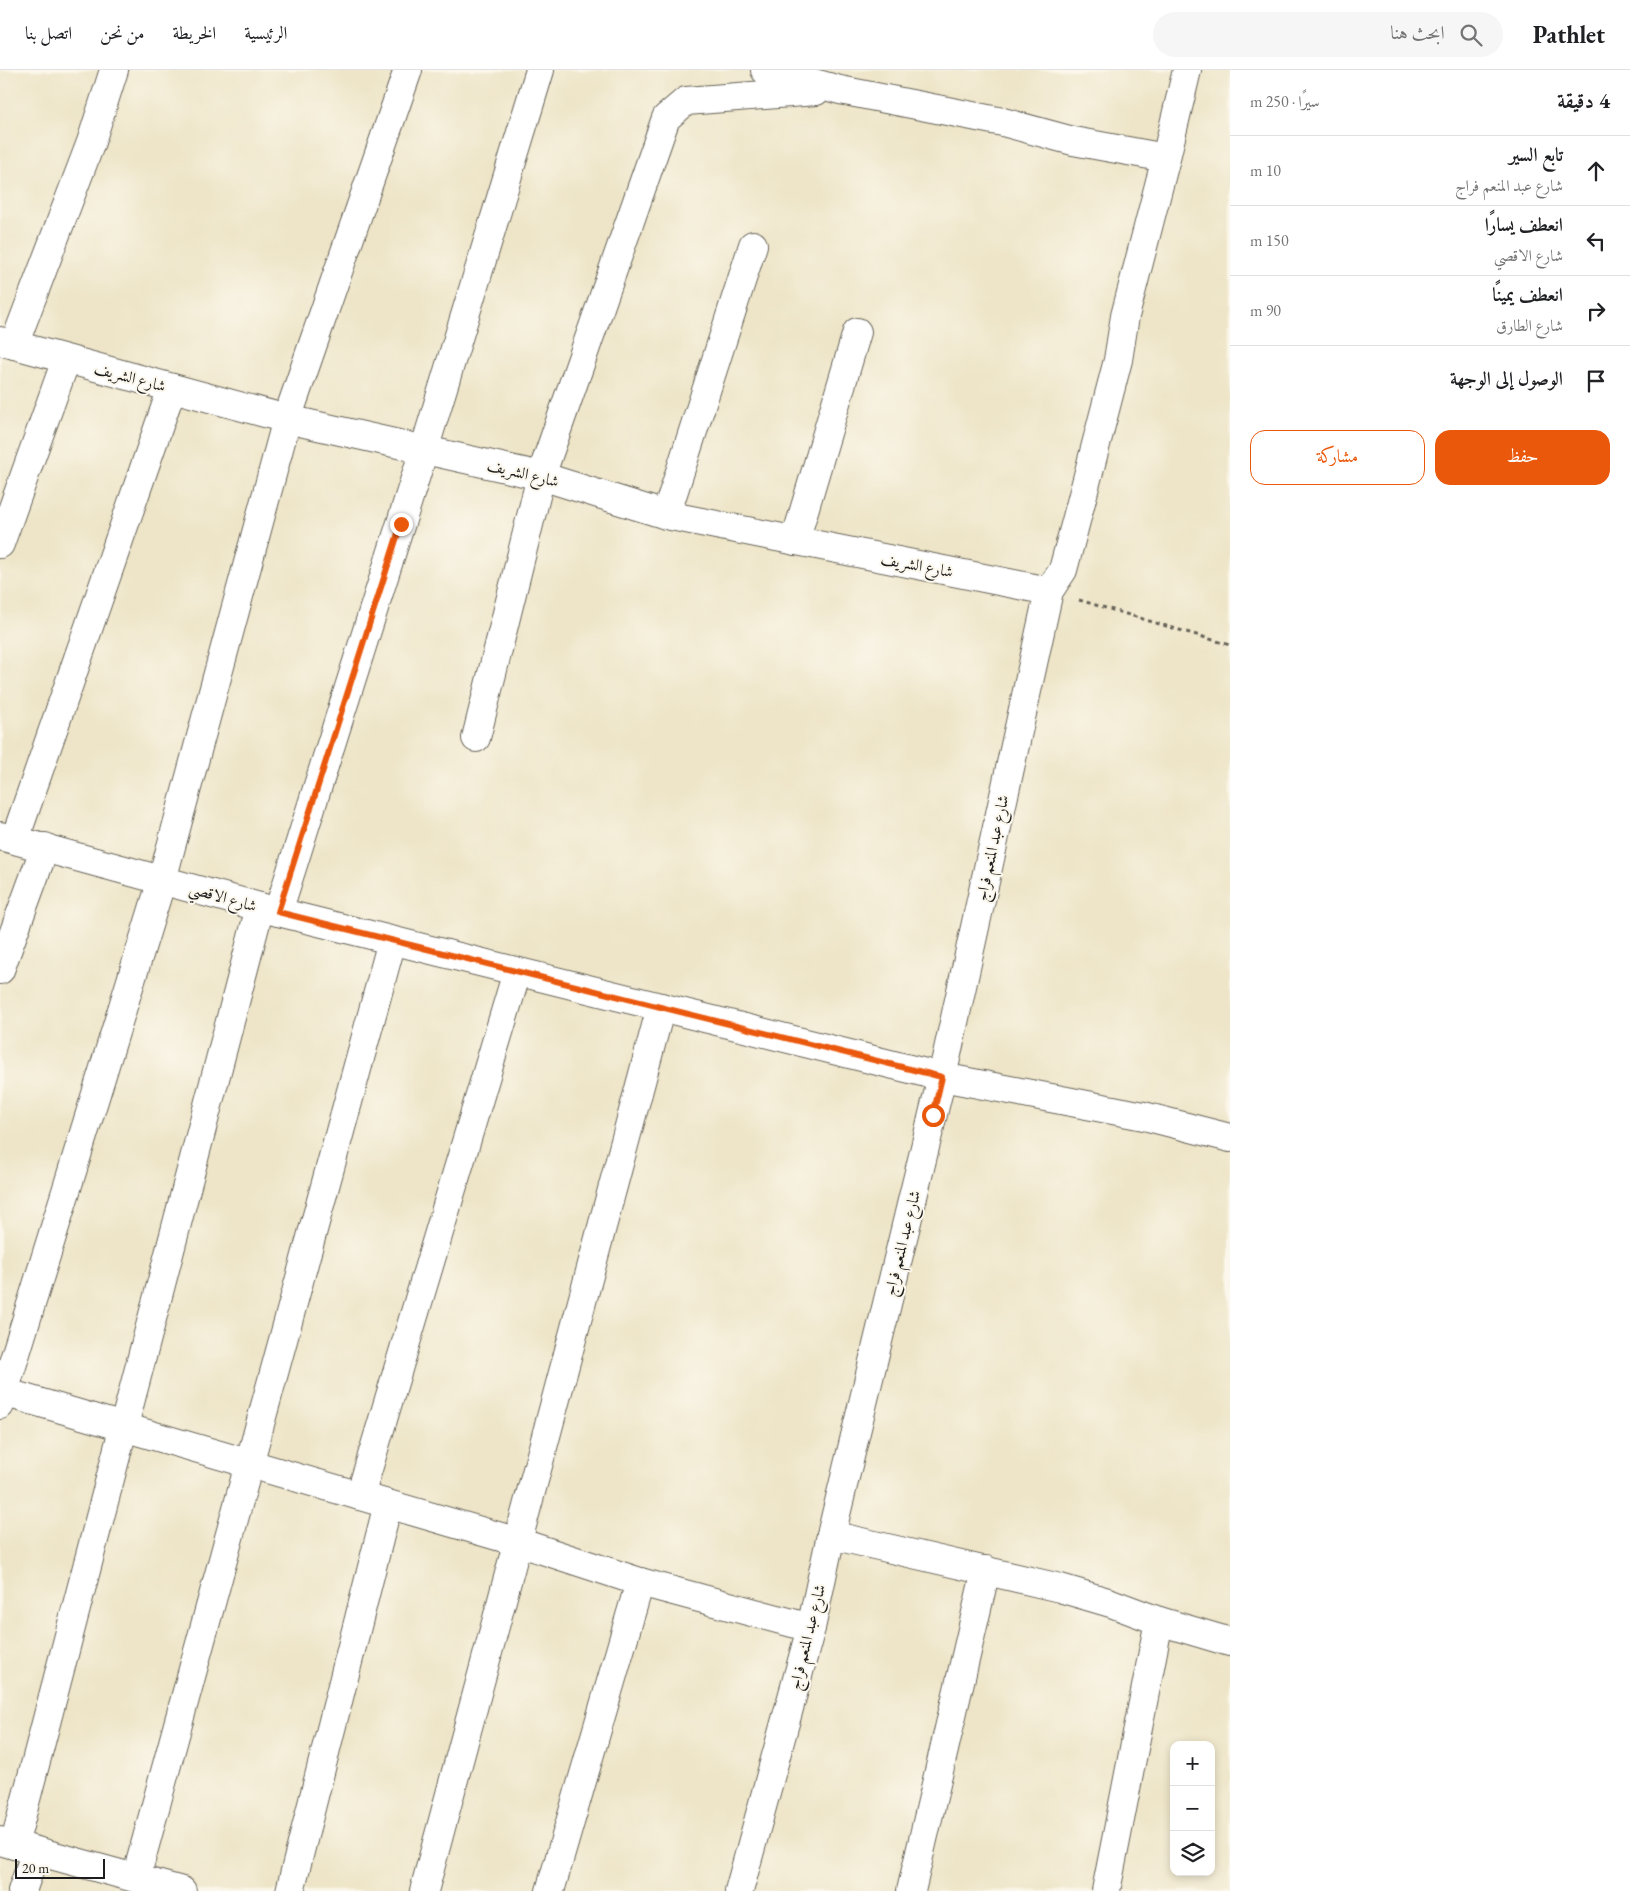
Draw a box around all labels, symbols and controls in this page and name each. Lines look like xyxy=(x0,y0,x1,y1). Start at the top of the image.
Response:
search box xyxy=(1153,12,1503,57)
text: Pathlet xyxy=(1533,19,1605,50)
text: ابحث هنا xyxy=(1390,20,1445,45)
text: اتصل بنا xyxy=(25,21,72,44)
text: من نحن xyxy=(100,21,144,44)
text: الخريطة xyxy=(172,21,216,44)
text: الرئيسية xyxy=(244,21,287,44)
icon: search xyxy=(1457,21,1485,49)
text: 4 دقيقة xyxy=(1557,87,1610,114)
text: سيرًا · 250 m xyxy=(1250,91,1320,112)
text: تابع السير xyxy=(1509,142,1563,167)
icon: ahead xyxy=(1582,157,1610,185)
text: 10 m xyxy=(1250,160,1281,181)
text: شارع عبد المنعم فراج xyxy=(1455,175,1563,196)
text: انعطف يسارًا xyxy=(1485,212,1563,237)
icon: left xyxy=(1582,227,1610,255)
text: 150 m xyxy=(1250,230,1289,251)
text: شارع الاقصي xyxy=(1494,245,1563,266)
text: انعطف يمينًا xyxy=(1492,282,1563,307)
icon: right xyxy=(1582,297,1610,325)
text: 90 m xyxy=(1250,300,1281,321)
text: شارع الطارق xyxy=(1496,315,1563,336)
street label: شارع الشريف xyxy=(91,357,168,400)
text: الوصول إلى الوجهة xyxy=(1450,366,1563,391)
icon: arrive xyxy=(1582,367,1610,395)
button: مشاركة xyxy=(1250,430,1425,485)
button: حفظ xyxy=(1435,430,1610,485)
street label: شارع الشريف xyxy=(484,454,561,495)
route end xyxy=(390,513,413,536)
street label: شارع الشريف xyxy=(878,548,955,585)
street label: شارع عبد المنعم فراج xyxy=(971,793,1018,904)
street label: شارع الاقصي xyxy=(185,877,259,921)
route start xyxy=(922,1104,945,1127)
street label: شارع عبد المنعم فراج xyxy=(879,1188,930,1299)
street label: شارع عبد المنعم فراج xyxy=(784,1582,835,1693)
map controls xyxy=(1170,1741,1215,1876)
button: + xyxy=(1170,1741,1215,1786)
button: − xyxy=(1170,1786,1215,1831)
button: layers xyxy=(1170,1831,1215,1876)
scale bar xyxy=(15,1856,105,1879)
text: 20 m xyxy=(22,1859,49,1877)

